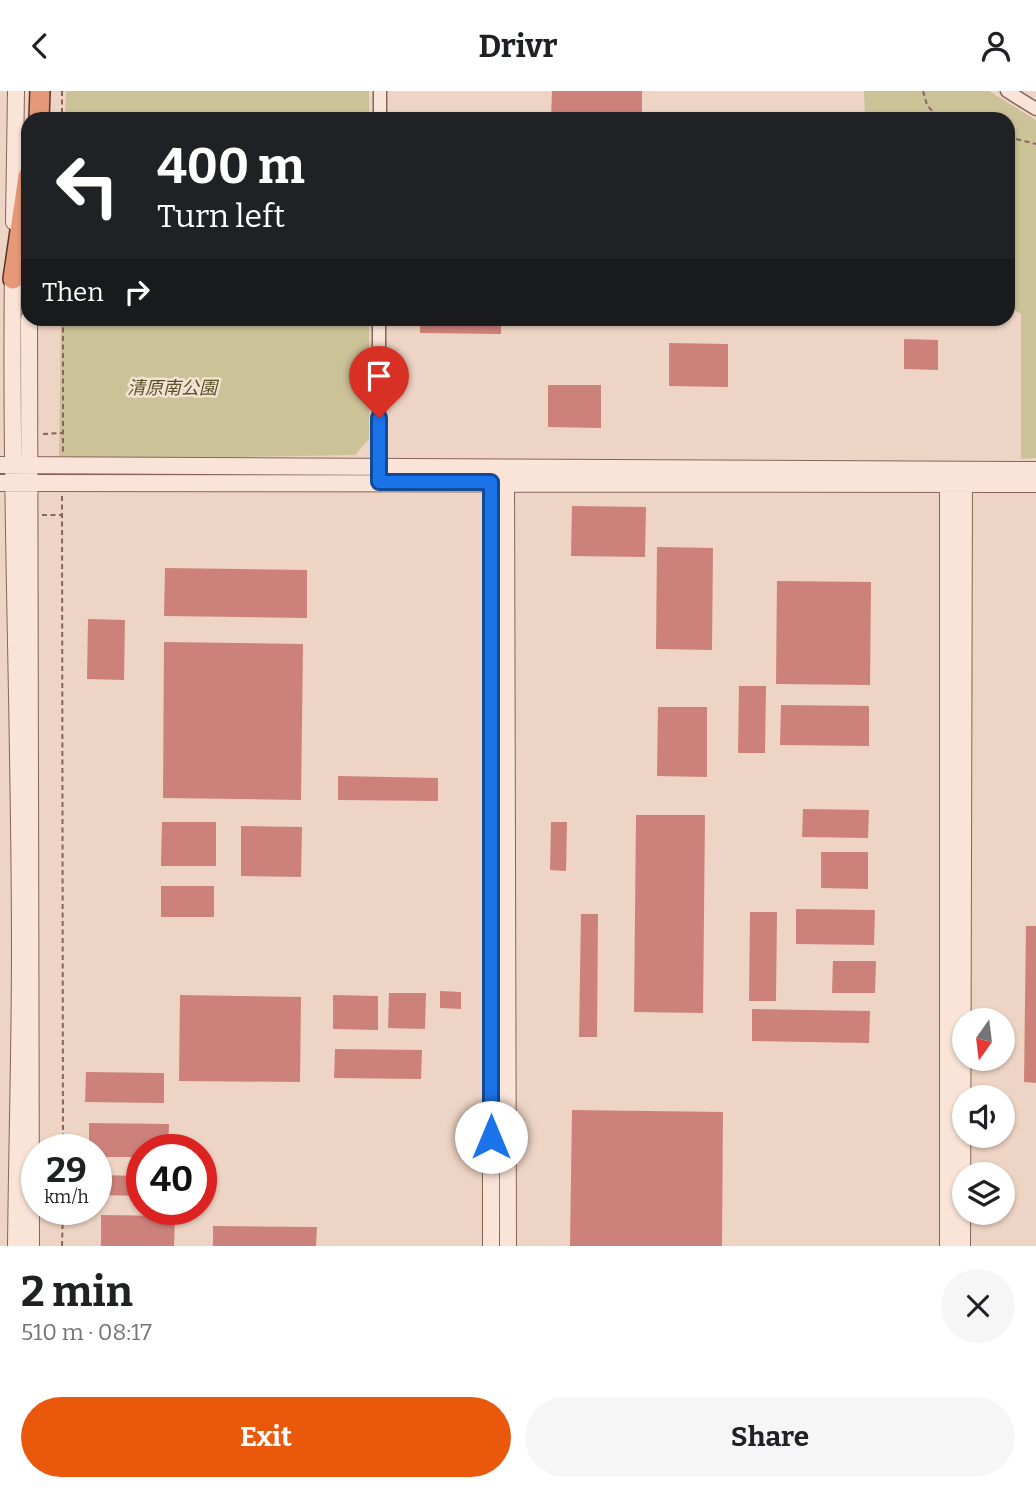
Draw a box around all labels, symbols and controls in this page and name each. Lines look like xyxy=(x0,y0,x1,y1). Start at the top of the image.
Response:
icon: back xyxy=(21,27,59,65)
text: Drivr xyxy=(478,27,558,65)
icon: person xyxy=(977,27,1015,65)
text: 400 m xyxy=(157,137,305,196)
icon: left xyxy=(42,140,133,231)
text: Turn left xyxy=(157,197,285,235)
icon: right xyxy=(118,273,156,311)
text: Then xyxy=(42,277,104,308)
pin xyxy=(349,346,409,418)
icon: arrive xyxy=(360,357,398,395)
park label: 清原南公園 xyxy=(127,377,220,399)
north arrow xyxy=(952,1008,1015,1071)
map controls xyxy=(952,1008,1015,1225)
button: sound xyxy=(952,1085,1015,1148)
position arrow xyxy=(454,1100,528,1174)
speed limit sign: 40 xyxy=(126,1134,217,1225)
text: 29 xyxy=(46,1149,87,1191)
button: layers xyxy=(952,1162,1015,1225)
text: km/h xyxy=(44,1186,89,1208)
text: 2 min xyxy=(21,1267,133,1317)
button: close xyxy=(941,1269,1015,1343)
text: 510 m · 08:17 xyxy=(21,1318,152,1346)
button: Exit xyxy=(21,1397,511,1477)
button: Share xyxy=(525,1397,1015,1477)

